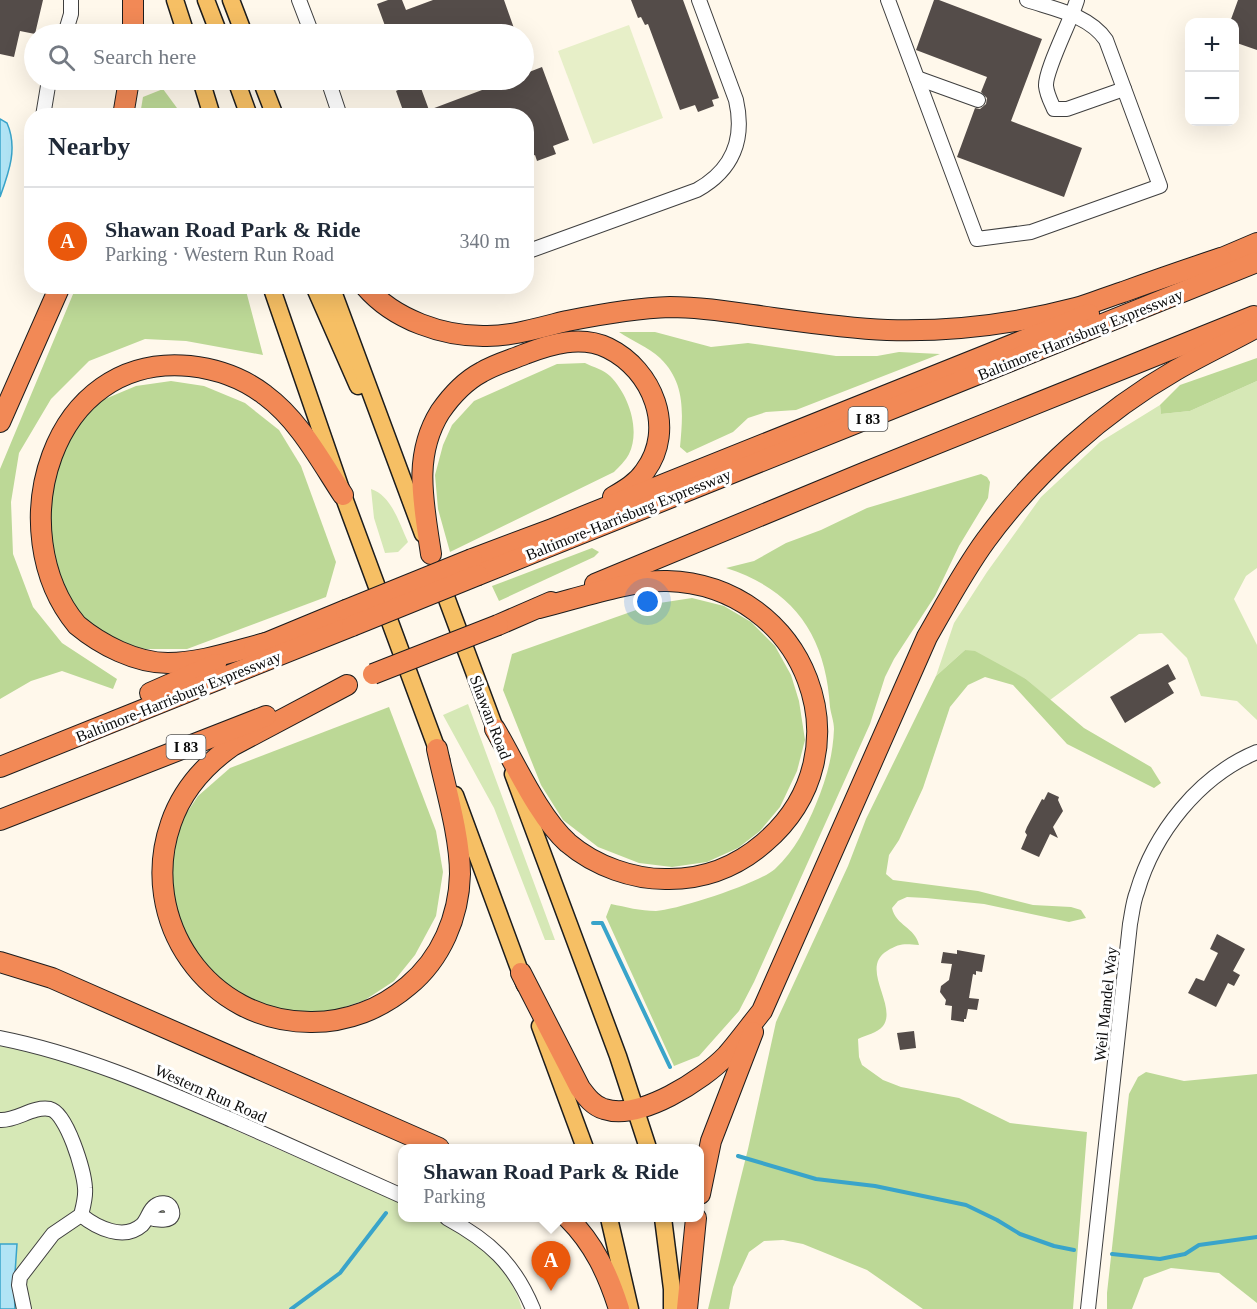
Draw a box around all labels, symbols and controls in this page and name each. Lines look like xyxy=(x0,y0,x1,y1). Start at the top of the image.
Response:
map controls xyxy=(1185,18,1239,126)
button: + xyxy=(1185,18,1239,72)
search box xyxy=(24,24,534,90)
icon: search xyxy=(45,41,78,74)
text: Search here xyxy=(93,44,196,69)
button: − xyxy=(1185,72,1239,126)
text: Nearby xyxy=(48,132,130,161)
text: Shawan Road Park & Ride xyxy=(105,217,360,242)
text: A xyxy=(60,230,75,252)
text: 340 m xyxy=(459,230,510,252)
text: Parking · Western Run Road xyxy=(105,243,334,265)
street label: Baltimore-Harrisburg Expressway xyxy=(975,285,1186,384)
road number: I 83 xyxy=(848,407,888,431)
street label: Baltimore-Harrisburg Expressway xyxy=(523,465,734,564)
your location xyxy=(633,587,662,616)
street label: Baltimore-Harrisburg Expressway xyxy=(73,647,284,746)
street label: Shawan Road xyxy=(467,673,514,762)
road number: I 83 xyxy=(166,735,206,759)
street label: Weil Mandel Way xyxy=(1091,946,1121,1062)
street label: Western Run Road xyxy=(152,1061,269,1126)
popup xyxy=(398,1144,704,1222)
text: Shawan Road Park & Ride xyxy=(423,1159,679,1184)
text: Parking xyxy=(423,1185,485,1207)
pin: A xyxy=(532,1242,570,1291)

